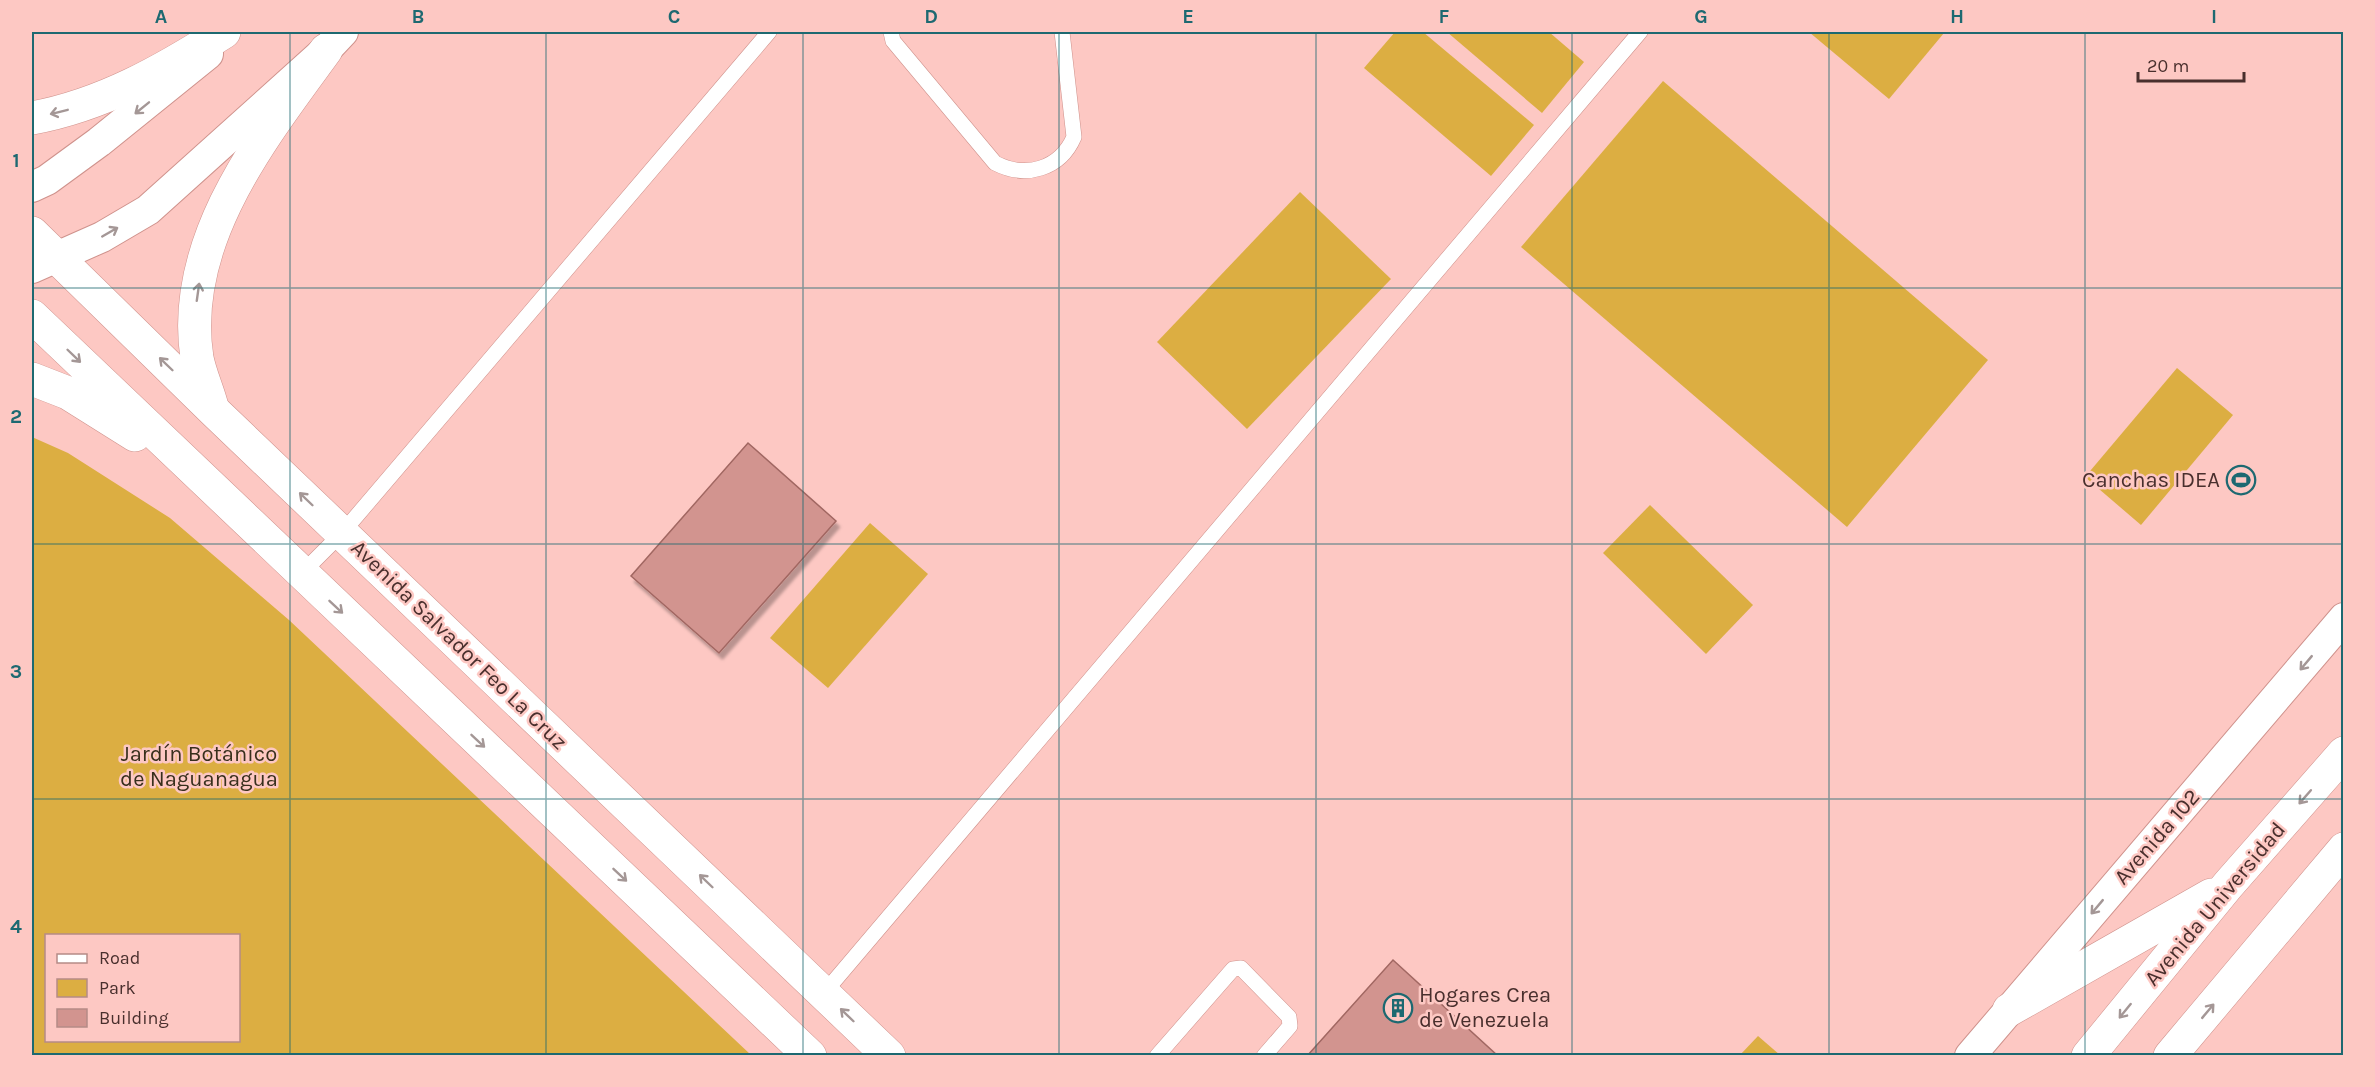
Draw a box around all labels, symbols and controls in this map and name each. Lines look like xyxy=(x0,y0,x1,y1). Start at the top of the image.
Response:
text: A xyxy=(155,5,168,28)
text: B xyxy=(412,5,424,28)
text: C xyxy=(668,5,680,28)
text: D xyxy=(924,5,938,28)
text: E xyxy=(1182,5,1194,28)
text: F xyxy=(1439,5,1450,28)
text: G xyxy=(1694,5,1708,28)
text: H xyxy=(1950,5,1964,28)
text: I xyxy=(2211,5,2217,28)
scale bar xyxy=(2138,45,2244,83)
text: 20 m xyxy=(2147,55,2189,77)
one-way arrow xyxy=(135,101,150,115)
one-way arrow xyxy=(50,107,69,119)
text: 1 xyxy=(12,149,20,172)
one-way arrow xyxy=(100,226,118,237)
one-way arrow xyxy=(193,283,204,303)
one-way arrow xyxy=(66,349,81,363)
one-way arrow xyxy=(158,357,173,372)
text: 2 xyxy=(10,405,22,428)
sports icon: Canchas IDEA xyxy=(2225,464,2257,496)
place label: Canchas IDEA xyxy=(2082,467,2220,493)
one-way arrow xyxy=(299,492,314,507)
street label: Avenida Salvador Feo La Cruz xyxy=(346,535,572,755)
one-way arrow xyxy=(329,600,344,614)
one-way arrow xyxy=(2299,655,2312,671)
text: 3 xyxy=(10,660,22,683)
one-way arrow xyxy=(470,734,485,748)
park label: Jardín Botánico de Naguanagua xyxy=(120,741,278,792)
street label: Avenida 102 xyxy=(2109,784,2205,890)
one-way arrow xyxy=(2298,789,2312,804)
street label: Avenida Universidad xyxy=(2139,817,2291,991)
one-way arrow xyxy=(612,868,627,882)
one-way arrow xyxy=(698,873,713,888)
one-way arrow xyxy=(2090,899,2104,914)
text: 4 xyxy=(10,915,22,938)
legend xyxy=(45,934,240,1042)
text: Road xyxy=(99,947,140,969)
text: Park xyxy=(99,977,136,999)
place label: Hogares Crea de Venezuela xyxy=(1419,982,1551,1033)
building icon: Hogares Crea de Venezuela xyxy=(1382,992,1414,1024)
one-way arrow xyxy=(2119,1003,2132,1019)
one-way arrow xyxy=(2201,1004,2215,1019)
text: Building xyxy=(99,1007,169,1029)
one-way arrow xyxy=(839,1008,854,1022)

